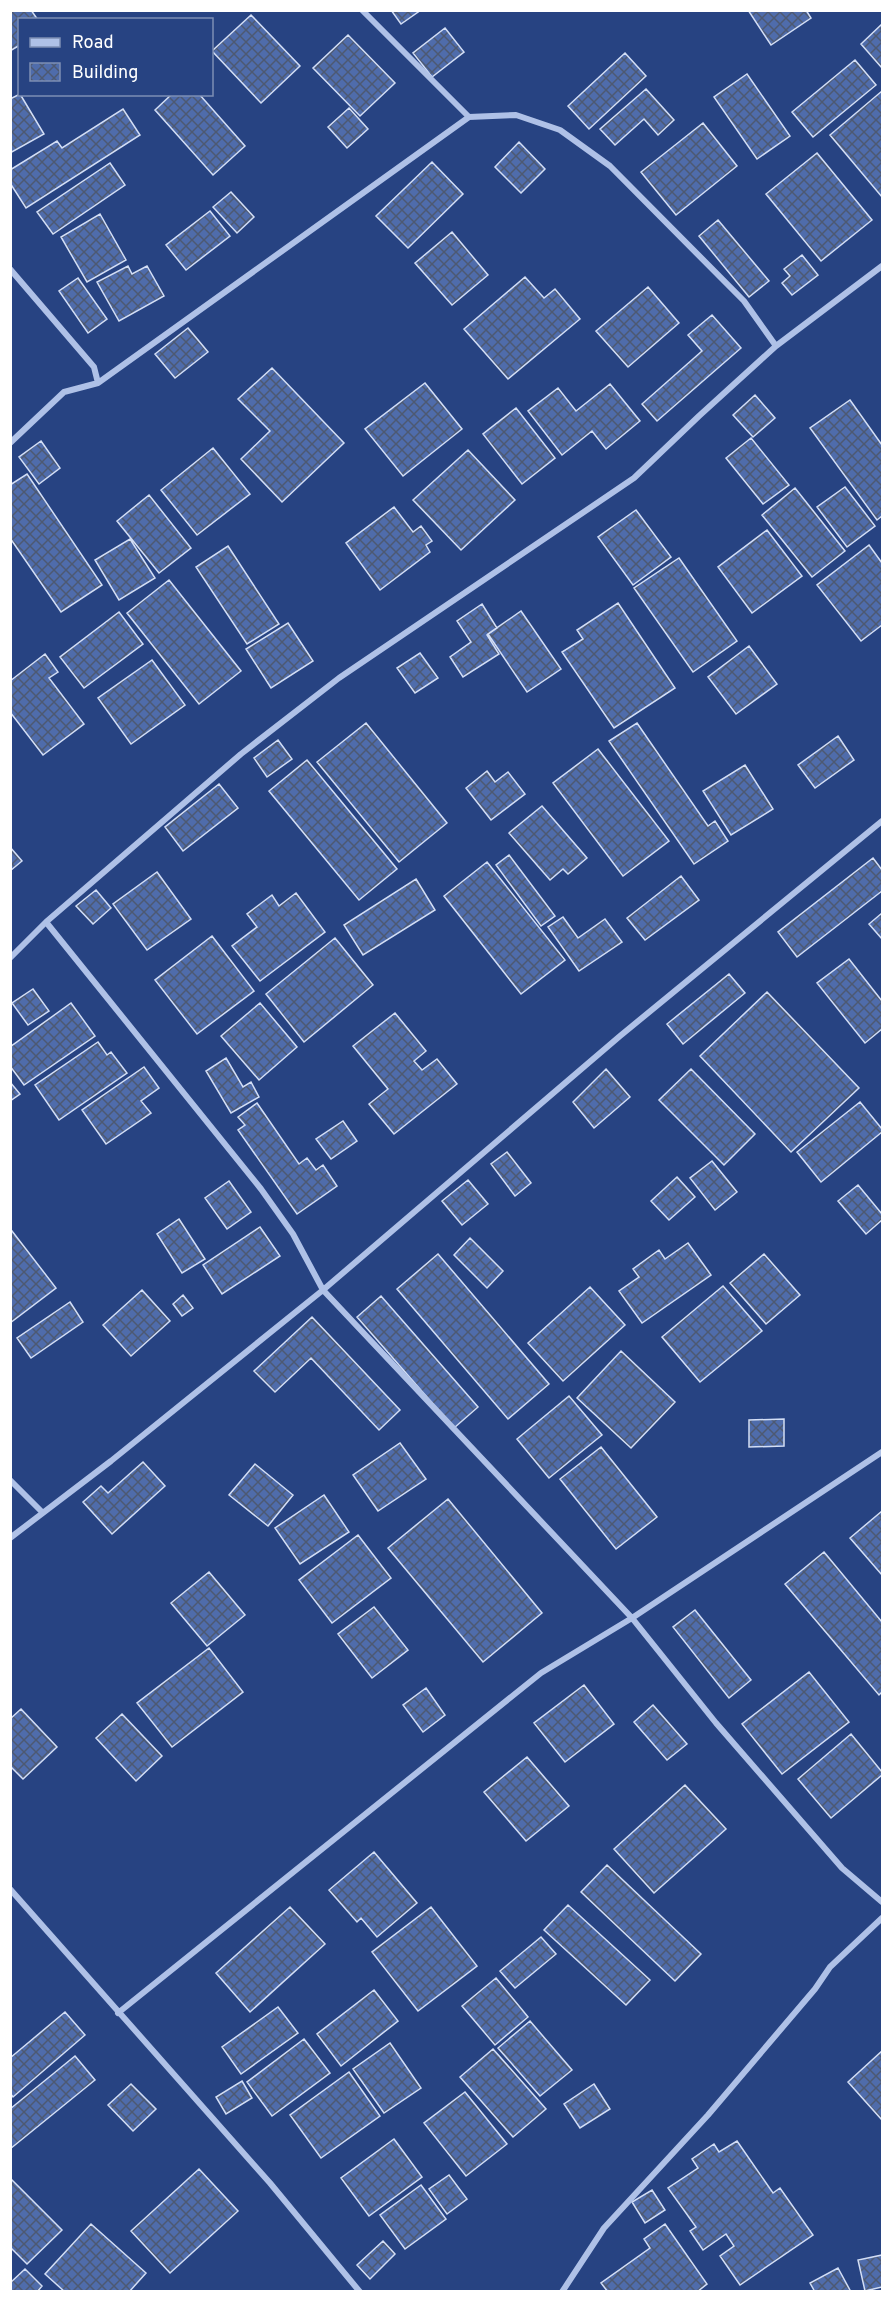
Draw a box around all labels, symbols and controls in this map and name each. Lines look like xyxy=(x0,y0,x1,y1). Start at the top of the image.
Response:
legend xyxy=(18,18,213,96)
text: Road xyxy=(72,32,114,55)
text: Building xyxy=(72,62,138,85)

